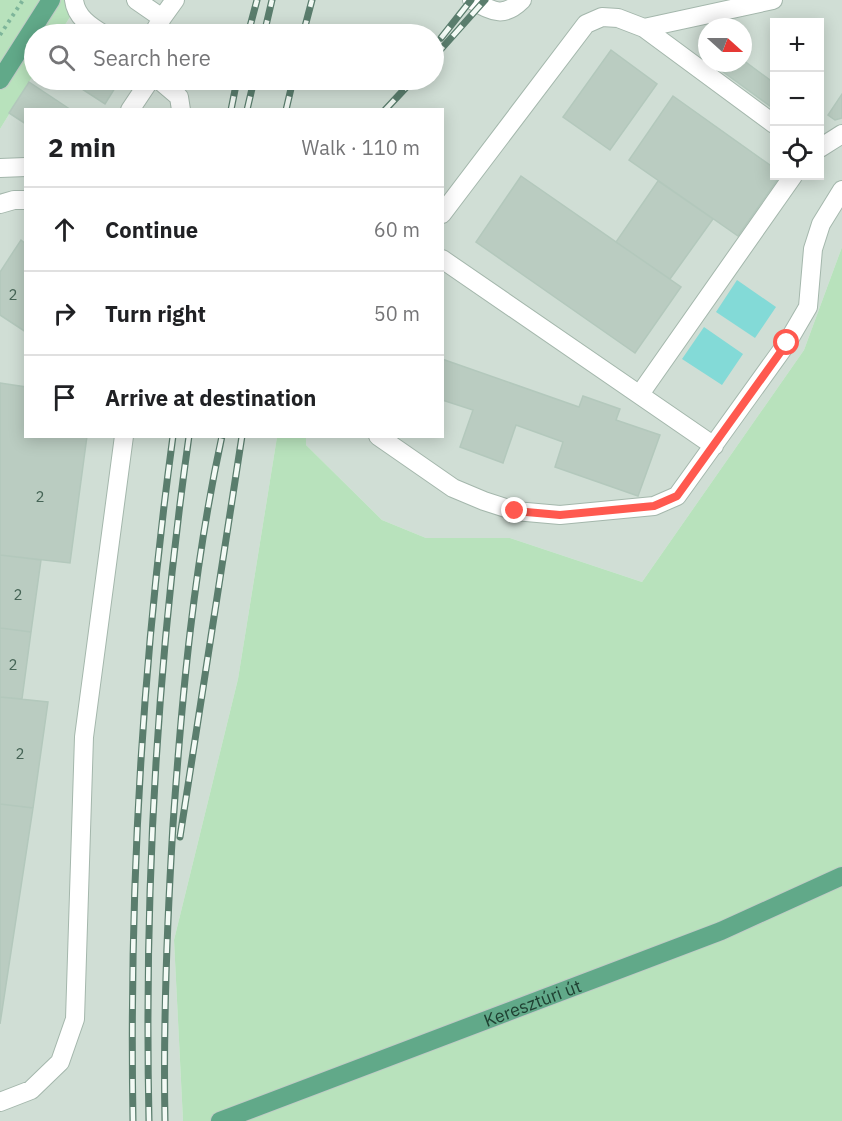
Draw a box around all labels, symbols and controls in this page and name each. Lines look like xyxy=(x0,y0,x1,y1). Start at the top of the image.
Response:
north arrow xyxy=(698,18,752,72)
map controls xyxy=(770,18,824,180)
button: + xyxy=(770,18,824,72)
search box xyxy=(24,24,444,90)
icon: search xyxy=(45,41,78,74)
text: Search here xyxy=(93,43,211,72)
button: − xyxy=(770,72,824,126)
button: locate xyxy=(770,126,824,180)
text: 2 min xyxy=(48,130,116,164)
text: Walk · 110 m xyxy=(302,134,420,161)
icon: ahead xyxy=(48,213,81,246)
text: Continue xyxy=(105,215,198,244)
text: 60 m xyxy=(374,216,420,243)
house number: 2 xyxy=(8,285,18,304)
icon: right xyxy=(48,297,81,330)
text: Turn right xyxy=(105,299,206,328)
text: 50 m xyxy=(374,300,420,327)
route start xyxy=(773,329,799,355)
icon: arrive xyxy=(48,381,81,414)
text: Arrive at destination xyxy=(105,383,316,412)
house number: 2 xyxy=(35,487,45,506)
route end xyxy=(501,497,527,523)
house number: 2 xyxy=(13,585,23,604)
house number: 2 xyxy=(8,655,18,674)
house number: 2 xyxy=(15,744,25,763)
street label: Keresztúri út xyxy=(480,974,584,1032)

